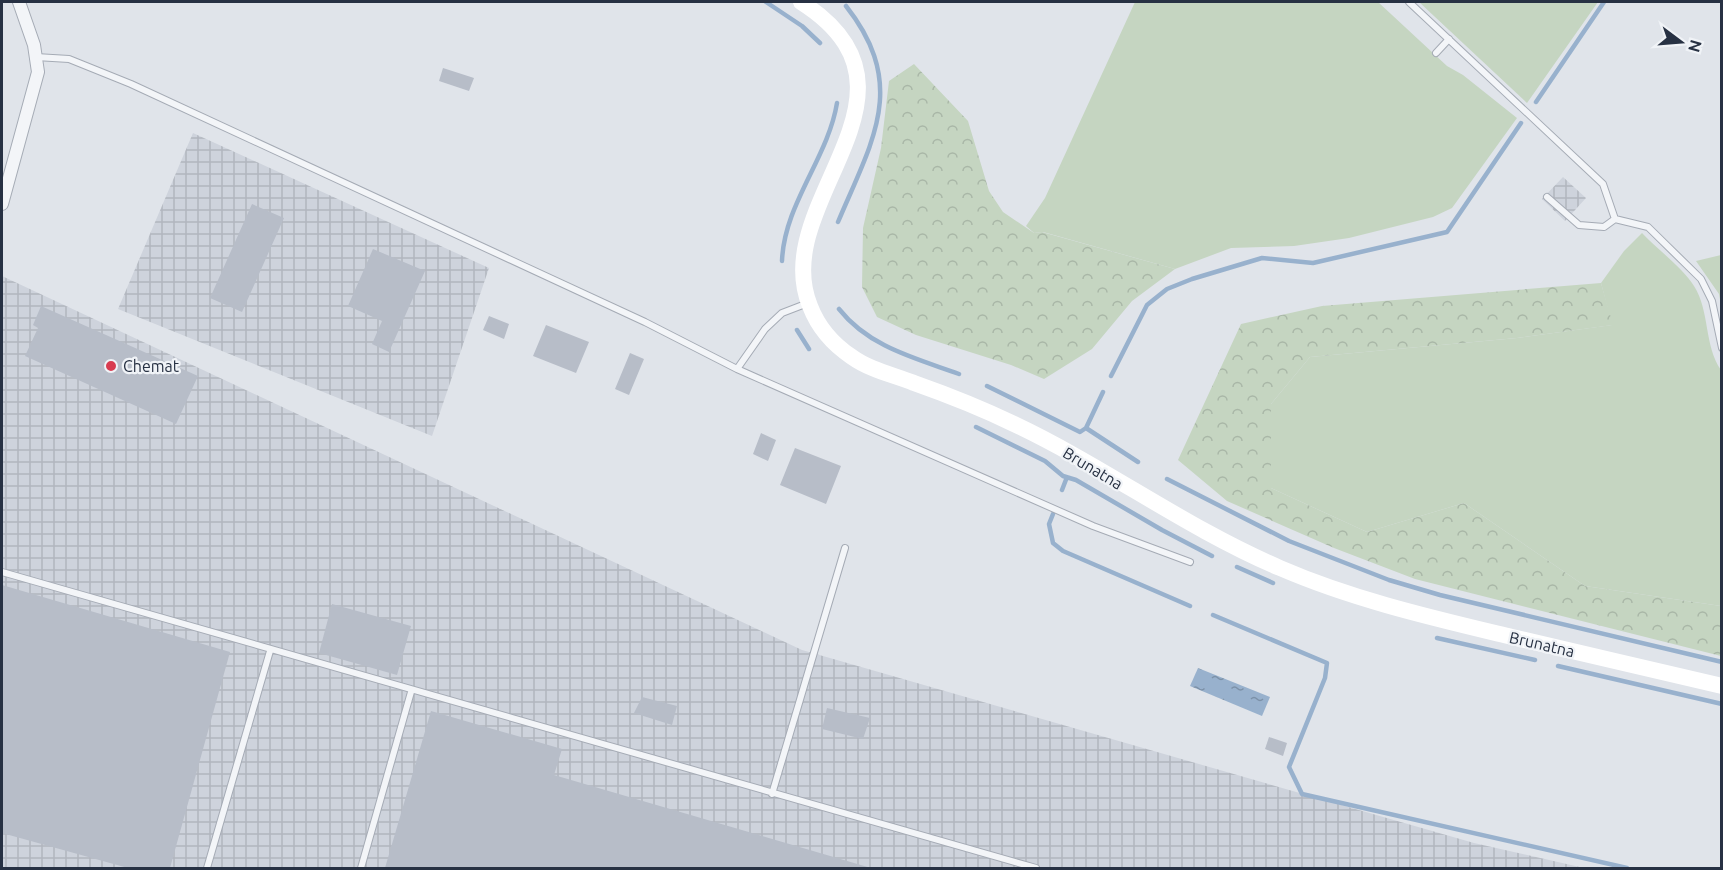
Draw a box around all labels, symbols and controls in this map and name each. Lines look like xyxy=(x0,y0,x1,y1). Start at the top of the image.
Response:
north arrow xyxy=(1651,12,1711,72)
text: N xyxy=(1685,38,1706,54)
place label: Chemat xyxy=(123,357,180,375)
marker: Chemat xyxy=(104,359,118,373)
street label: Brunatna xyxy=(1060,443,1126,493)
street label: Brunatna xyxy=(1508,628,1576,660)

